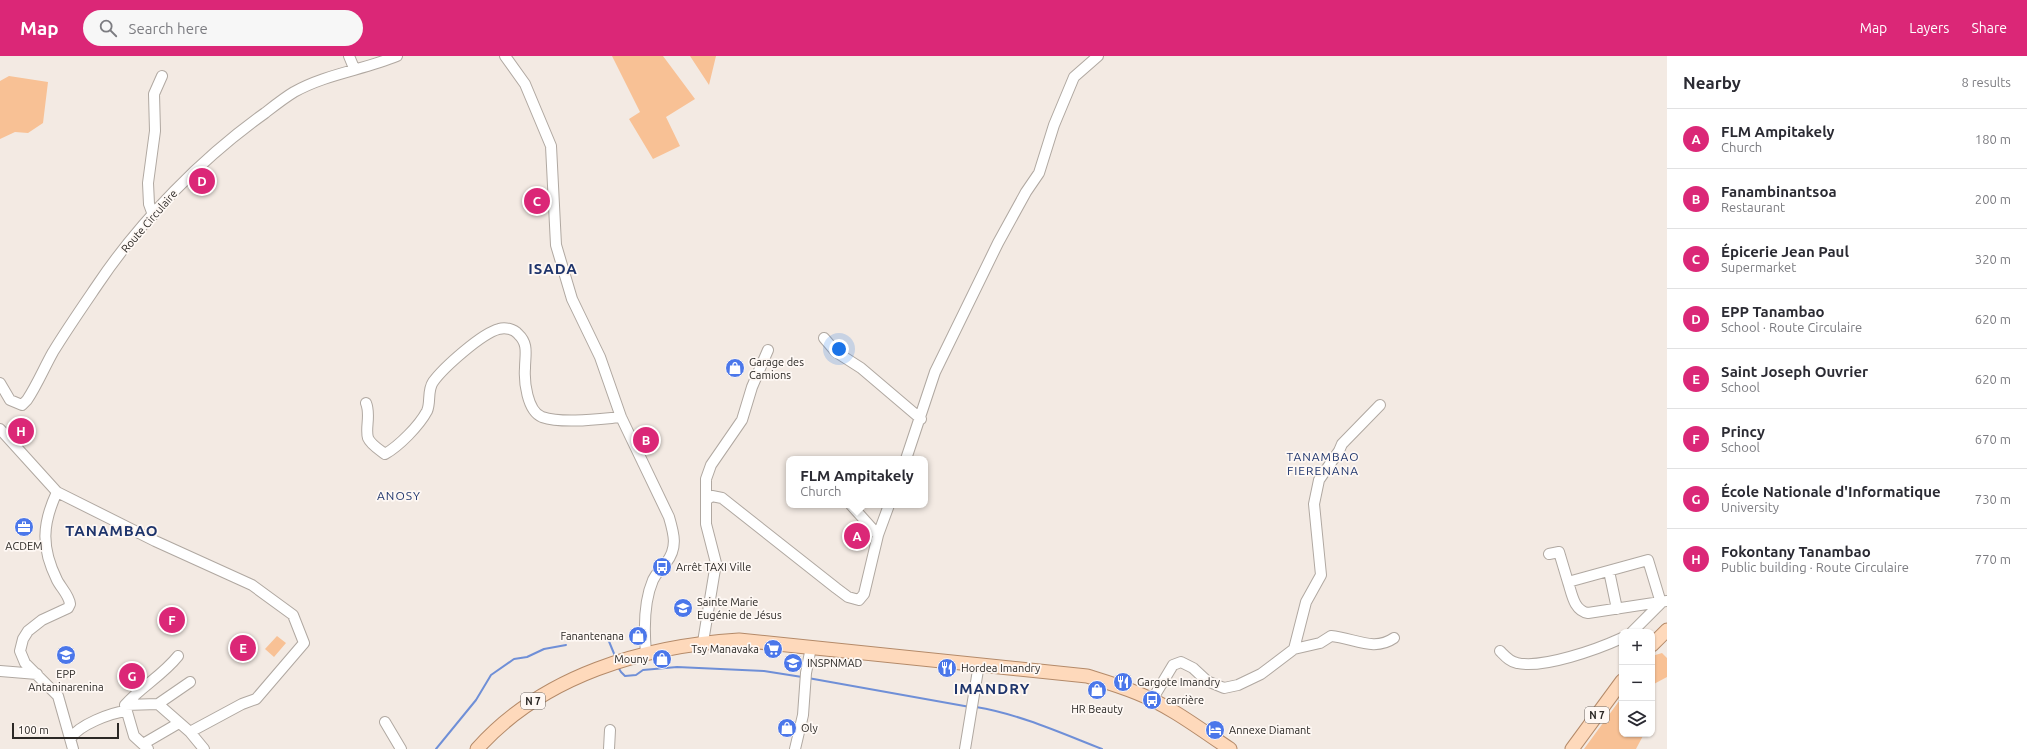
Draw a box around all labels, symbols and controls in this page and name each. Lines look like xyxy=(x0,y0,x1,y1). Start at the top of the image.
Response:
search box xyxy=(83,10,363,46)
text: Map xyxy=(20,17,59,39)
icon: search xyxy=(97,17,119,39)
text: Search here xyxy=(129,20,208,37)
text: Map xyxy=(1860,20,1887,36)
text: Layers xyxy=(1909,20,1949,36)
text: Share xyxy=(1971,20,2007,36)
text: Nearby xyxy=(1683,73,1741,92)
text: 8 results xyxy=(1961,75,2011,89)
text: FLM Ampitakely xyxy=(1721,123,1835,140)
text: A xyxy=(1691,132,1701,146)
text: 180 m xyxy=(1975,132,2011,146)
text: Church xyxy=(1721,140,1762,154)
pin: D xyxy=(189,166,215,196)
text: Fanambinantsoa xyxy=(1721,183,1837,200)
pin: C xyxy=(524,186,550,216)
street label: Route Circulaire xyxy=(119,187,179,255)
text: B xyxy=(1692,192,1700,206)
text: 200 m xyxy=(1975,192,2011,206)
text: Restaurant xyxy=(1721,200,1785,214)
text: Épicerie Jean Paul xyxy=(1721,243,1849,260)
text: C xyxy=(1692,252,1700,266)
text: 320 m xyxy=(1975,252,2011,266)
district label: ISADA xyxy=(528,260,578,277)
text: Supermarket xyxy=(1721,260,1796,274)
text: EPP Tanambao xyxy=(1721,303,1825,320)
text: D xyxy=(1691,312,1701,326)
text: 620 m xyxy=(1975,312,2011,326)
text: School · Route Circulaire xyxy=(1721,320,1862,334)
your location xyxy=(829,339,849,359)
place label: Garage des Camions xyxy=(749,356,804,381)
shop icon: Garage des Camions xyxy=(724,357,746,379)
text: Saint Joseph Ouvrier xyxy=(1721,363,1868,380)
text: E xyxy=(1692,372,1700,386)
text: 620 m xyxy=(1975,372,2011,386)
text: School xyxy=(1721,380,1760,394)
pin: H xyxy=(8,416,34,446)
text: Princy xyxy=(1721,423,1765,440)
pin: B xyxy=(633,425,659,455)
text: F xyxy=(1692,432,1700,446)
text: 670 m xyxy=(1975,432,2011,446)
text: School xyxy=(1721,440,1760,454)
district label: TANAMBAO FIERENANA xyxy=(1286,450,1360,477)
popup xyxy=(786,456,928,508)
text: FLM Ampitakely xyxy=(800,467,914,484)
text: École Nationale d'Informatique xyxy=(1721,483,1941,500)
text: Church xyxy=(800,484,841,498)
district label: ANOSY xyxy=(377,489,421,502)
text: G xyxy=(1692,492,1701,506)
text: 730 m xyxy=(1975,492,2011,506)
text: University xyxy=(1721,500,1779,514)
office icon: ACDEM xyxy=(13,516,35,538)
pin: A xyxy=(844,521,870,551)
district label: TANAMBAO xyxy=(65,522,159,539)
place label: ACDEM xyxy=(5,540,43,552)
text: Fokontany Tanambao xyxy=(1721,543,1871,560)
text: H xyxy=(1691,552,1701,566)
text: 770 m xyxy=(1975,552,2011,566)
bus stop icon: Arrêt TAXI Ville xyxy=(651,556,673,578)
text: Public building · Route Circulaire xyxy=(1721,560,1909,574)
place label: Arrêt TAXI Ville xyxy=(676,561,751,573)
place label: Sainte Marie Eugénie de Jésus xyxy=(697,596,782,621)
school or university icon: Sainte Marie Eugénie de Jésus xyxy=(672,597,694,619)
pin: F xyxy=(159,605,185,635)
shop icon: Fanantenana xyxy=(627,625,649,647)
map controls xyxy=(1619,629,1655,737)
button: + xyxy=(1619,629,1655,665)
place label: Fanantenana xyxy=(561,630,624,642)
pin: E xyxy=(230,633,256,663)
supermarket icon: Tsy Manavaka xyxy=(762,638,784,660)
place label: Tsy Manavaka xyxy=(691,643,759,655)
school or university icon: EPP Antaninarenina xyxy=(55,644,77,666)
shop icon: Mouny xyxy=(651,648,673,670)
school or university icon: INSPNMAD xyxy=(782,652,804,674)
place label: Mouny xyxy=(614,653,649,665)
place label: INSPNMAD xyxy=(807,657,863,669)
restaurant icon: Hordea Imandry xyxy=(936,657,958,679)
pin: G xyxy=(119,661,145,691)
place label: Hordea Imandry xyxy=(961,662,1041,674)
button: − xyxy=(1619,665,1655,701)
place label: EPP Antaninarenina xyxy=(28,668,104,693)
restaurant icon: Gargote Imandry xyxy=(1112,671,1134,693)
place label: Gargote Imandry xyxy=(1137,676,1221,688)
shop icon: HR Beauty xyxy=(1086,679,1108,701)
district label: IMANDRY xyxy=(954,680,1030,697)
bus stop icon: carrière xyxy=(1141,689,1163,711)
road number: N 7 xyxy=(521,693,545,709)
place label: carrière xyxy=(1166,694,1204,706)
button: layers xyxy=(1619,701,1655,737)
place label: HR Beauty xyxy=(1071,703,1124,715)
road number: N 7 xyxy=(1585,707,1609,723)
shop icon: Oly xyxy=(776,717,798,739)
hotel icon: Annexe Diamant xyxy=(1204,719,1226,741)
scale bar xyxy=(12,721,119,740)
place label: Oly xyxy=(801,722,818,734)
text: 100 m xyxy=(18,724,49,736)
place label: Annexe Diamant xyxy=(1229,724,1311,736)

